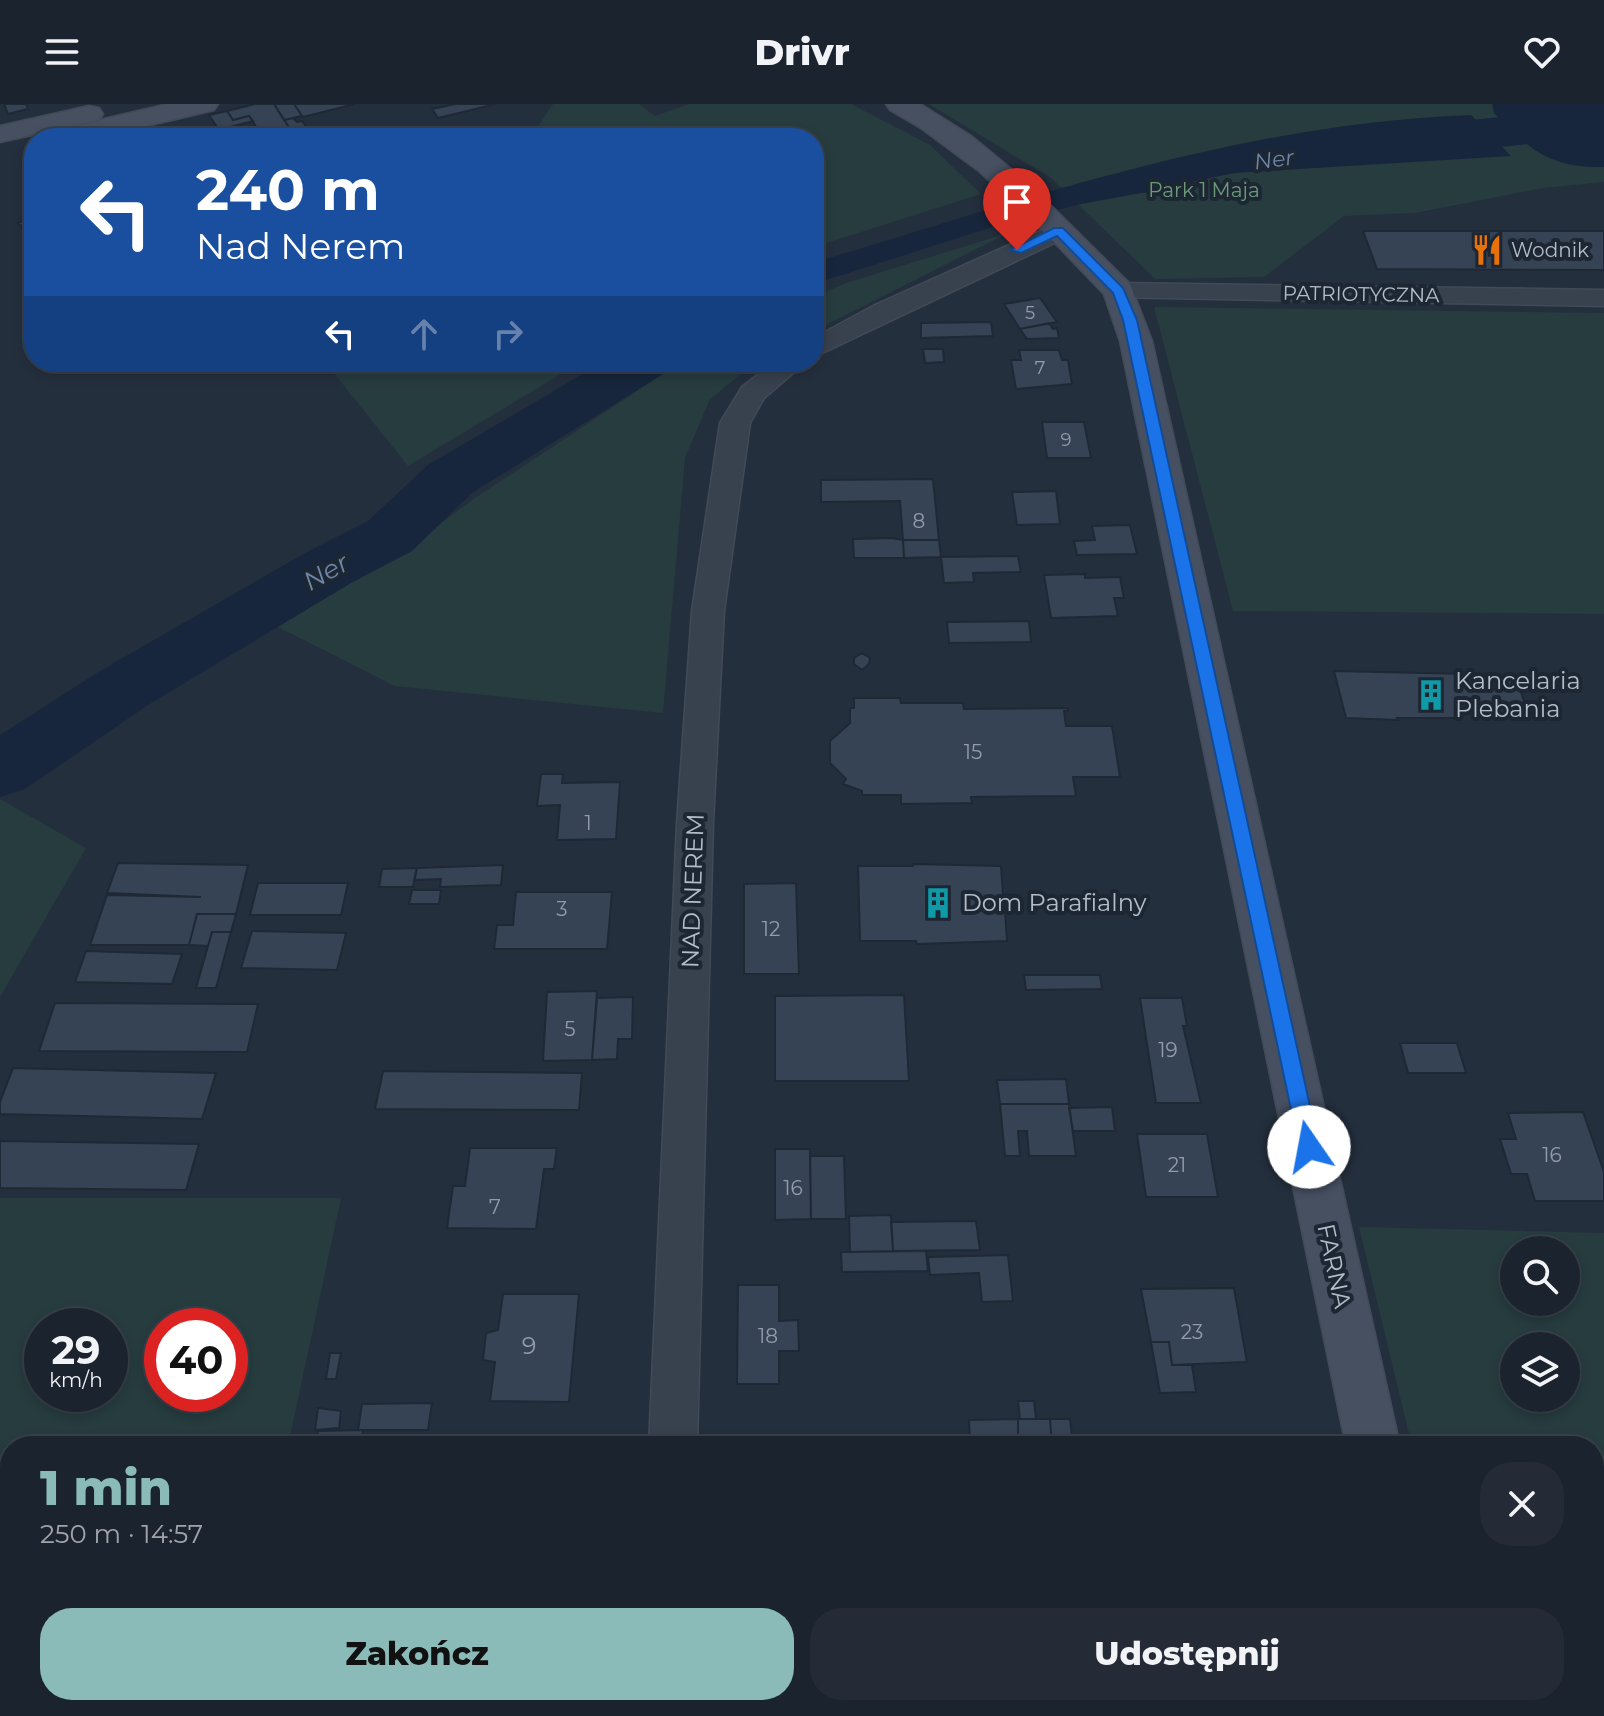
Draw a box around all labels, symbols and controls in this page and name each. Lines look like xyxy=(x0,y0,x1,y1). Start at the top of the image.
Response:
icon: menu xyxy=(40,30,84,74)
text: Drivr xyxy=(754,30,850,74)
icon: heart xyxy=(1520,30,1564,74)
water label: Ner xyxy=(1253,144,1297,175)
text: 240 m xyxy=(196,156,380,224)
icon: left xyxy=(64,160,168,264)
pin xyxy=(983,168,1051,250)
park label: Park 1 Maja xyxy=(1148,178,1260,202)
icon: arrive xyxy=(995,180,1039,224)
text: Nad Nerem xyxy=(196,224,405,268)
restaurant icon: Wodnik xyxy=(1470,233,1504,267)
place label: Wodnik xyxy=(1511,238,1589,262)
street label: PATRIOTYCZNA xyxy=(1282,281,1440,307)
house number: 5 xyxy=(1025,302,1035,324)
icon: left xyxy=(318,312,362,356)
icon: ahead xyxy=(402,312,446,356)
icon: right xyxy=(486,312,530,356)
house number: 7 xyxy=(1035,357,1045,379)
house number: 9 xyxy=(1061,429,1072,451)
house number: 8 xyxy=(913,509,925,533)
water label: Ner xyxy=(298,546,355,598)
place label: Kancelaria Plebania xyxy=(1455,666,1581,723)
building icon: Kancelaria Plebania xyxy=(1414,678,1448,712)
house number: 15 xyxy=(964,740,982,764)
house number: 1 xyxy=(584,811,592,835)
street label: NAD NEREM xyxy=(675,813,710,969)
building icon: Dom Parafialny xyxy=(921,886,955,920)
place label: Dom Parafialny xyxy=(962,888,1146,917)
house number: 3 xyxy=(556,897,568,921)
house number: 12 xyxy=(762,917,780,941)
house number: 5 xyxy=(564,1017,576,1041)
house number: 19 xyxy=(1158,1038,1178,1062)
position arrow xyxy=(1267,1105,1351,1189)
house number: 16 xyxy=(1542,1143,1562,1167)
house number: 21 xyxy=(1168,1153,1186,1177)
house number: 16 xyxy=(783,1176,803,1200)
house number: 7 xyxy=(489,1195,501,1219)
street label: FARNA xyxy=(1311,1221,1358,1312)
map controls xyxy=(1500,1236,1580,1412)
button: search xyxy=(1500,1236,1580,1316)
speed limit sign: 40 xyxy=(144,1308,248,1412)
house number: 23 xyxy=(1181,1320,1203,1344)
house number: 18 xyxy=(758,1324,778,1348)
text: 29 xyxy=(51,1325,101,1374)
house number: 9 xyxy=(522,1331,536,1360)
button: layers xyxy=(1500,1332,1580,1412)
text: km/h xyxy=(49,1368,103,1392)
text: 1 min xyxy=(40,1459,172,1517)
button: close xyxy=(1480,1462,1564,1546)
text: 250 m · 14:57 xyxy=(40,1518,203,1550)
button: Zakończ xyxy=(40,1608,794,1700)
button: Udostępnij xyxy=(810,1608,1564,1700)

